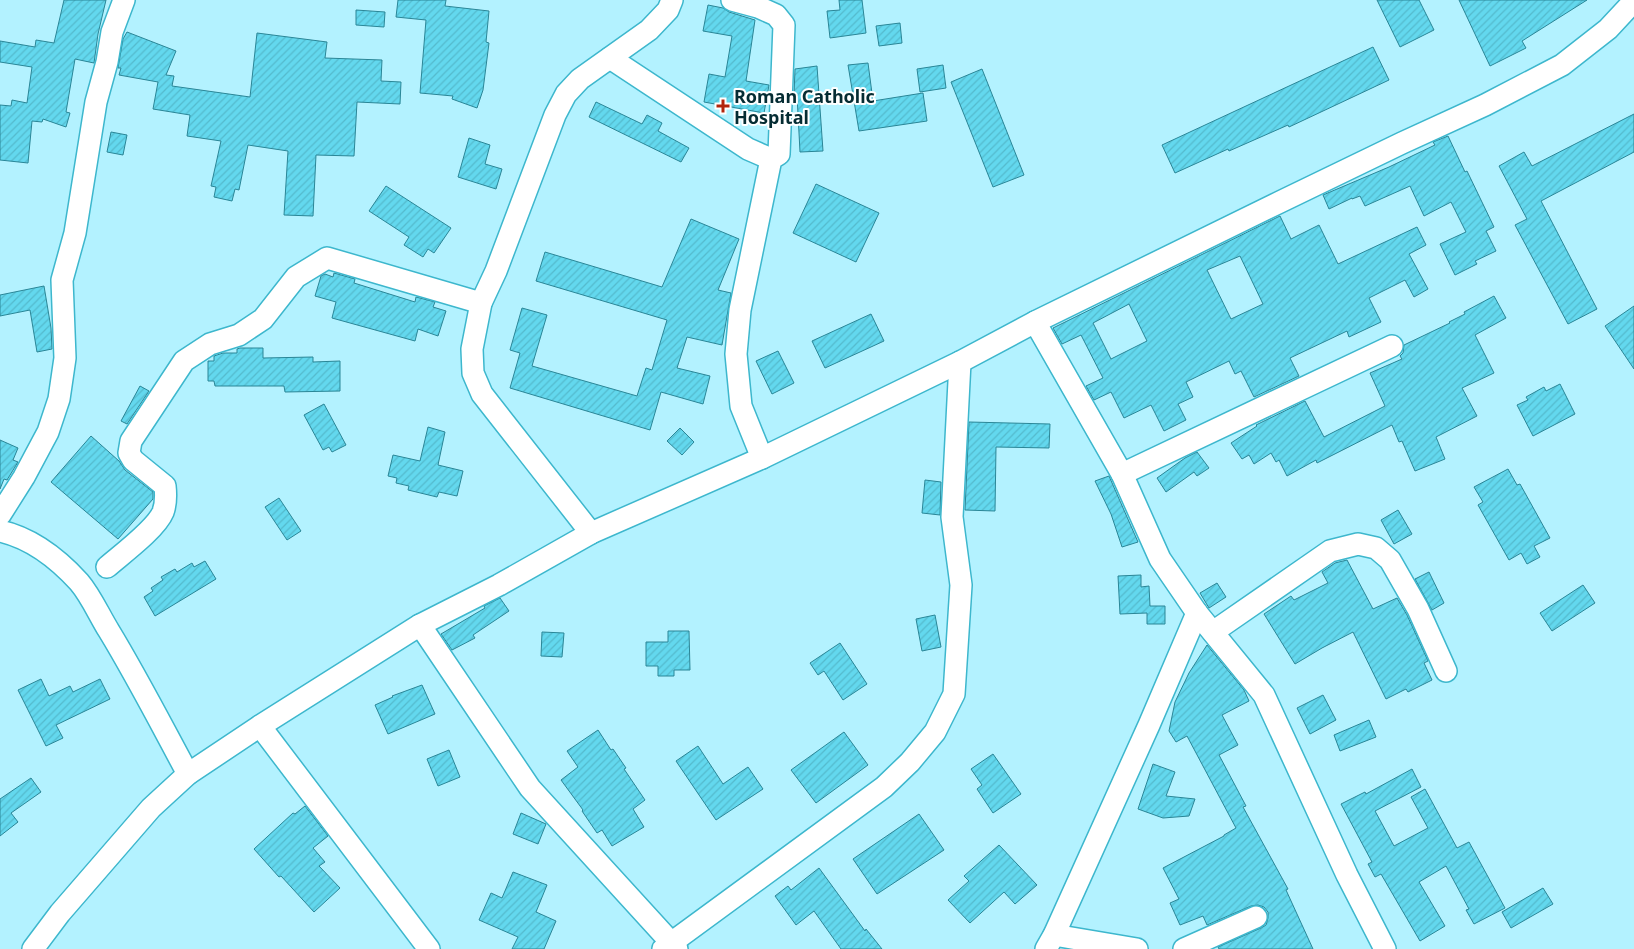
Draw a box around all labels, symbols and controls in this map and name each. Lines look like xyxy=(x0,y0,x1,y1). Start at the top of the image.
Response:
place label: Roman Catholic Hospital xyxy=(734,84,875,129)
marker: Roman Catholic Hospital xyxy=(716,99,730,113)

